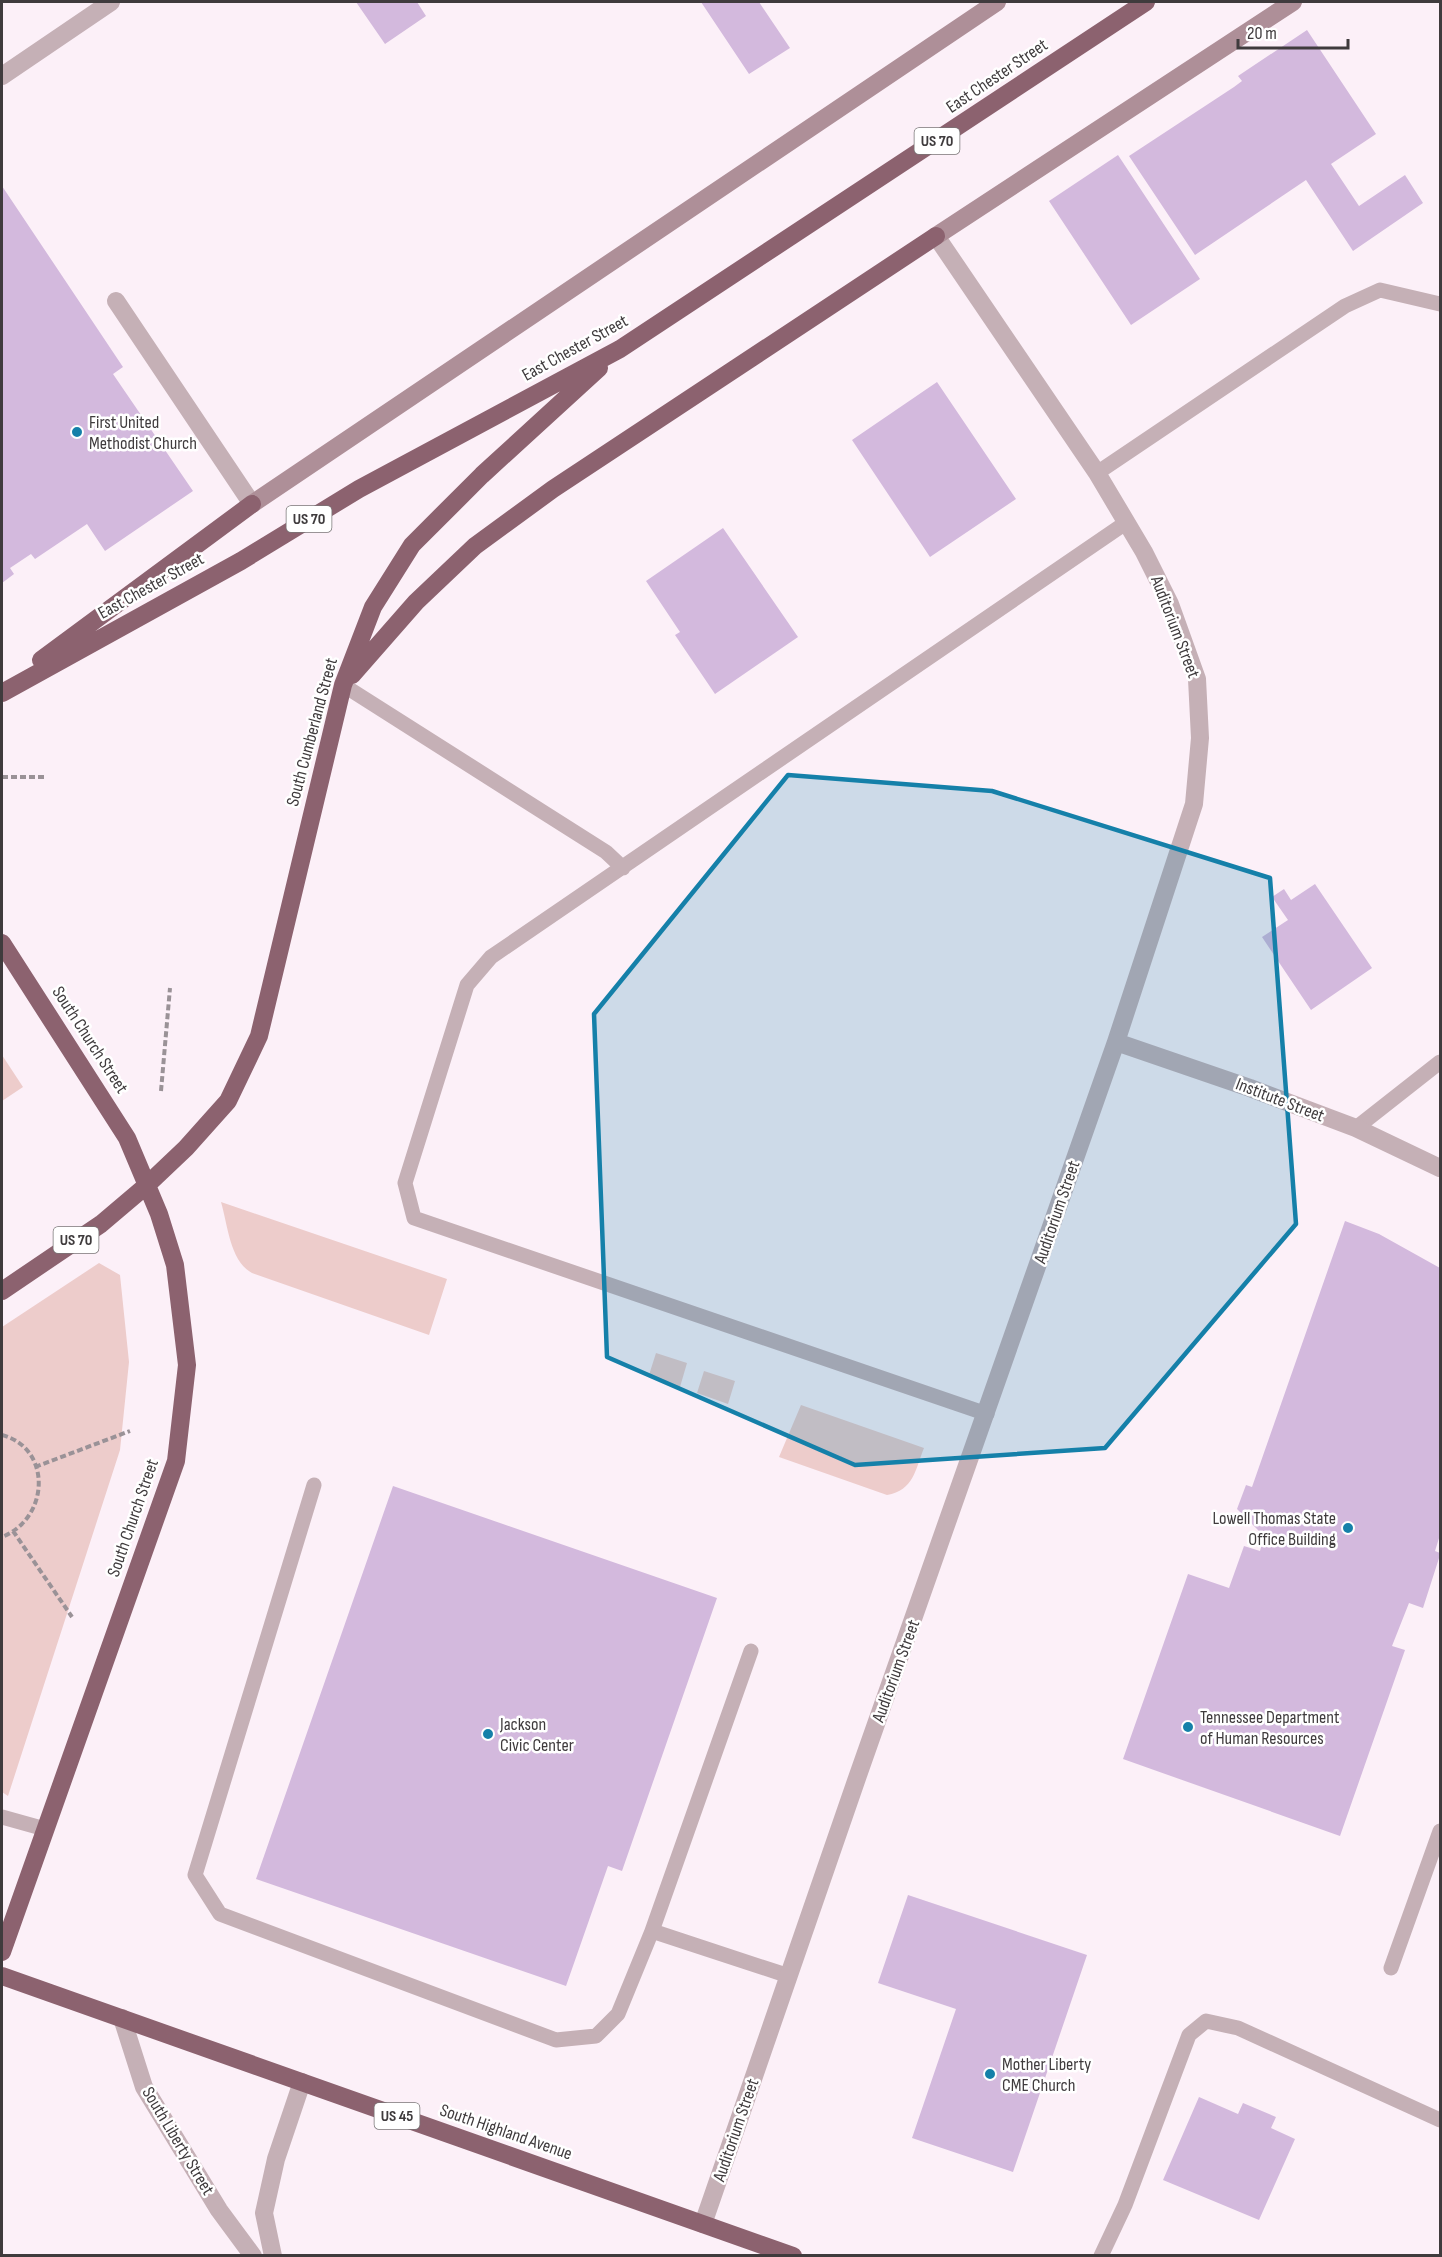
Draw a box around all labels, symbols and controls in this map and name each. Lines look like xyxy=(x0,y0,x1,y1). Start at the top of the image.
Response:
scale bar xyxy=(1238,12,1348,50)
text: 20 m xyxy=(1247,23,1277,44)
street label: East Chester Street xyxy=(942,34,1052,118)
road number: US 70 xyxy=(914,128,960,154)
street label: East Chester Street xyxy=(518,310,632,386)
place label: First United Methodist Church xyxy=(89,412,197,454)
marker: First United Methodist Church xyxy=(70,425,84,439)
road number: US 70 xyxy=(286,506,332,532)
street label: East Chester Street xyxy=(94,548,208,624)
street label: Auditorium Street xyxy=(1146,572,1204,681)
street label: South Cumberland Street xyxy=(282,655,342,808)
street label: South Church Street xyxy=(48,983,133,1098)
street label: Institute Street xyxy=(1233,1074,1328,1127)
street label: Auditorium Street xyxy=(1029,1157,1085,1267)
road number: US 70 xyxy=(54,1227,98,1253)
street label: South Church Street xyxy=(103,1456,163,1580)
place label: Lowell Thomas State Office Building xyxy=(1213,1508,1336,1550)
marker: Lowell Thomas State Office Building xyxy=(1341,1521,1355,1535)
street label: Auditorium Street xyxy=(867,1617,924,1726)
place label: Tennessee Department of Human Resources xyxy=(1200,1707,1340,1749)
place label: Jackson Civic Center xyxy=(499,1714,574,1756)
marker: Tennessee Department of Human Resources xyxy=(1181,1720,1195,1734)
marker: Jackson Civic Center xyxy=(481,1727,495,1741)
place label: Mother Liberty CME Church xyxy=(1002,2054,1091,2096)
marker: Mother Liberty CME Church xyxy=(983,2067,997,2081)
street label: Auditorium Street xyxy=(708,2075,764,2185)
street label: South Liberty Street xyxy=(138,2083,219,2199)
street label: South Highland Avenue xyxy=(437,2100,575,2164)
road number: US 45 xyxy=(374,2103,420,2129)

